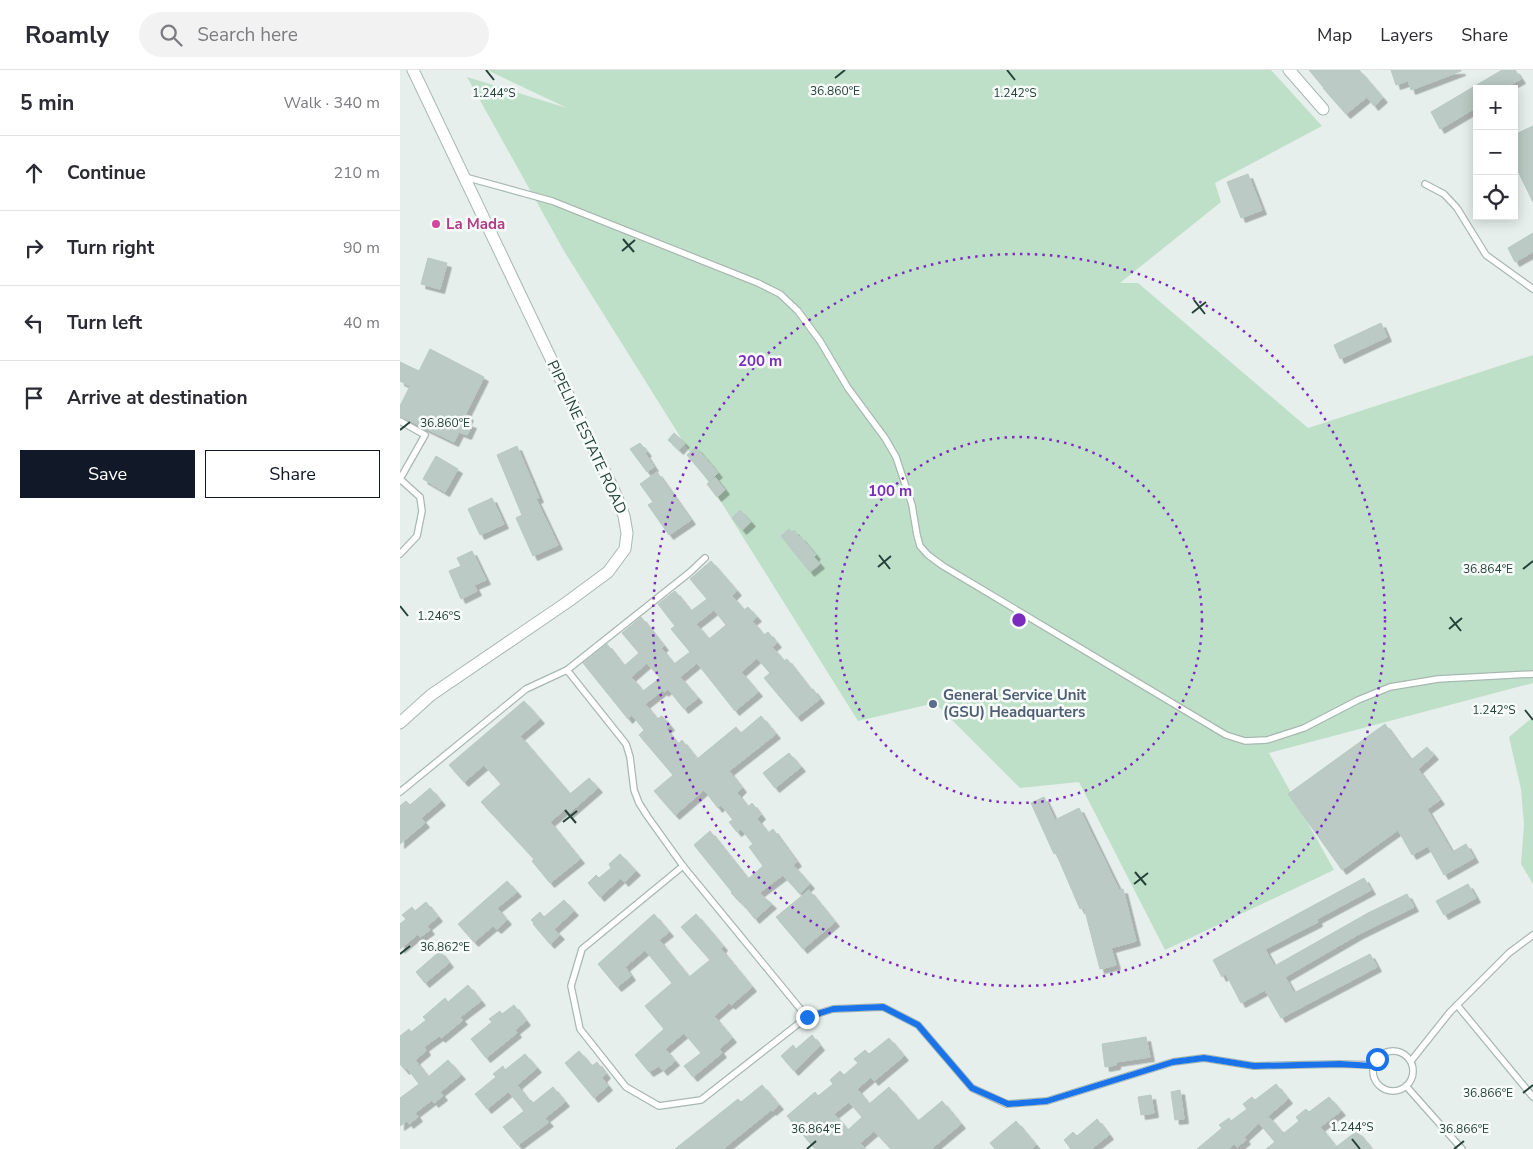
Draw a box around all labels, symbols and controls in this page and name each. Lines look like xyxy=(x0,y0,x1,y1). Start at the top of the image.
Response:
search box xyxy=(139,12,489,57)
text: Roamly xyxy=(25,19,109,51)
icon: search xyxy=(157,21,185,49)
text: Search here xyxy=(197,22,298,48)
text: Map xyxy=(1317,23,1352,47)
text: Layers xyxy=(1380,23,1433,47)
text: Share xyxy=(1461,23,1508,47)
text: 36.860°E xyxy=(810,83,860,99)
text: 1.244°S xyxy=(472,85,516,101)
text: 1.242°S xyxy=(993,85,1037,101)
map controls xyxy=(1473,85,1518,220)
button: + xyxy=(1473,85,1518,130)
text: 5 min xyxy=(20,89,74,117)
text: Walk · 340 m xyxy=(284,92,380,114)
button: − xyxy=(1473,130,1518,175)
icon: ahead xyxy=(20,159,48,187)
text: Continue xyxy=(67,160,146,186)
text: 210 m xyxy=(333,162,380,184)
button: locate xyxy=(1473,175,1518,220)
place label: La Mada xyxy=(446,214,505,234)
marker: La Mada xyxy=(430,218,442,230)
icon: right xyxy=(20,234,48,262)
text: Turn right xyxy=(67,235,154,261)
text: 90 m xyxy=(343,237,380,259)
icon: left xyxy=(20,309,48,337)
text: Turn left xyxy=(67,310,142,336)
text: 40 m xyxy=(343,312,380,334)
text: 200 m xyxy=(738,351,782,371)
street label: PIPELINE ESTATE ROAD xyxy=(543,357,631,517)
icon: arrive xyxy=(20,384,48,412)
text: Arrive at destination xyxy=(67,385,248,411)
text: 36.860°E xyxy=(420,415,470,431)
button: Save xyxy=(20,450,195,498)
button: Share xyxy=(205,450,380,498)
text: 100 m xyxy=(868,481,912,501)
text: 36.864°E xyxy=(1463,561,1513,577)
text: 1.246°S xyxy=(417,608,461,624)
centre of rings xyxy=(1010,611,1028,629)
place label: General Service Unit (GSU) Headquarters xyxy=(943,685,1086,722)
marker: General Service Unit (GSU) Headquarters xyxy=(927,698,939,710)
text: 1.242°S xyxy=(1472,702,1516,718)
text: 36.862°E xyxy=(420,939,470,955)
route end xyxy=(796,1006,819,1029)
route start xyxy=(1366,1048,1389,1071)
text: 36.866°E xyxy=(1463,1085,1513,1101)
text: 1.244°S xyxy=(1330,1119,1374,1135)
text: 36.864°E xyxy=(791,1121,841,1137)
text: 36.866°E xyxy=(1439,1121,1489,1137)

